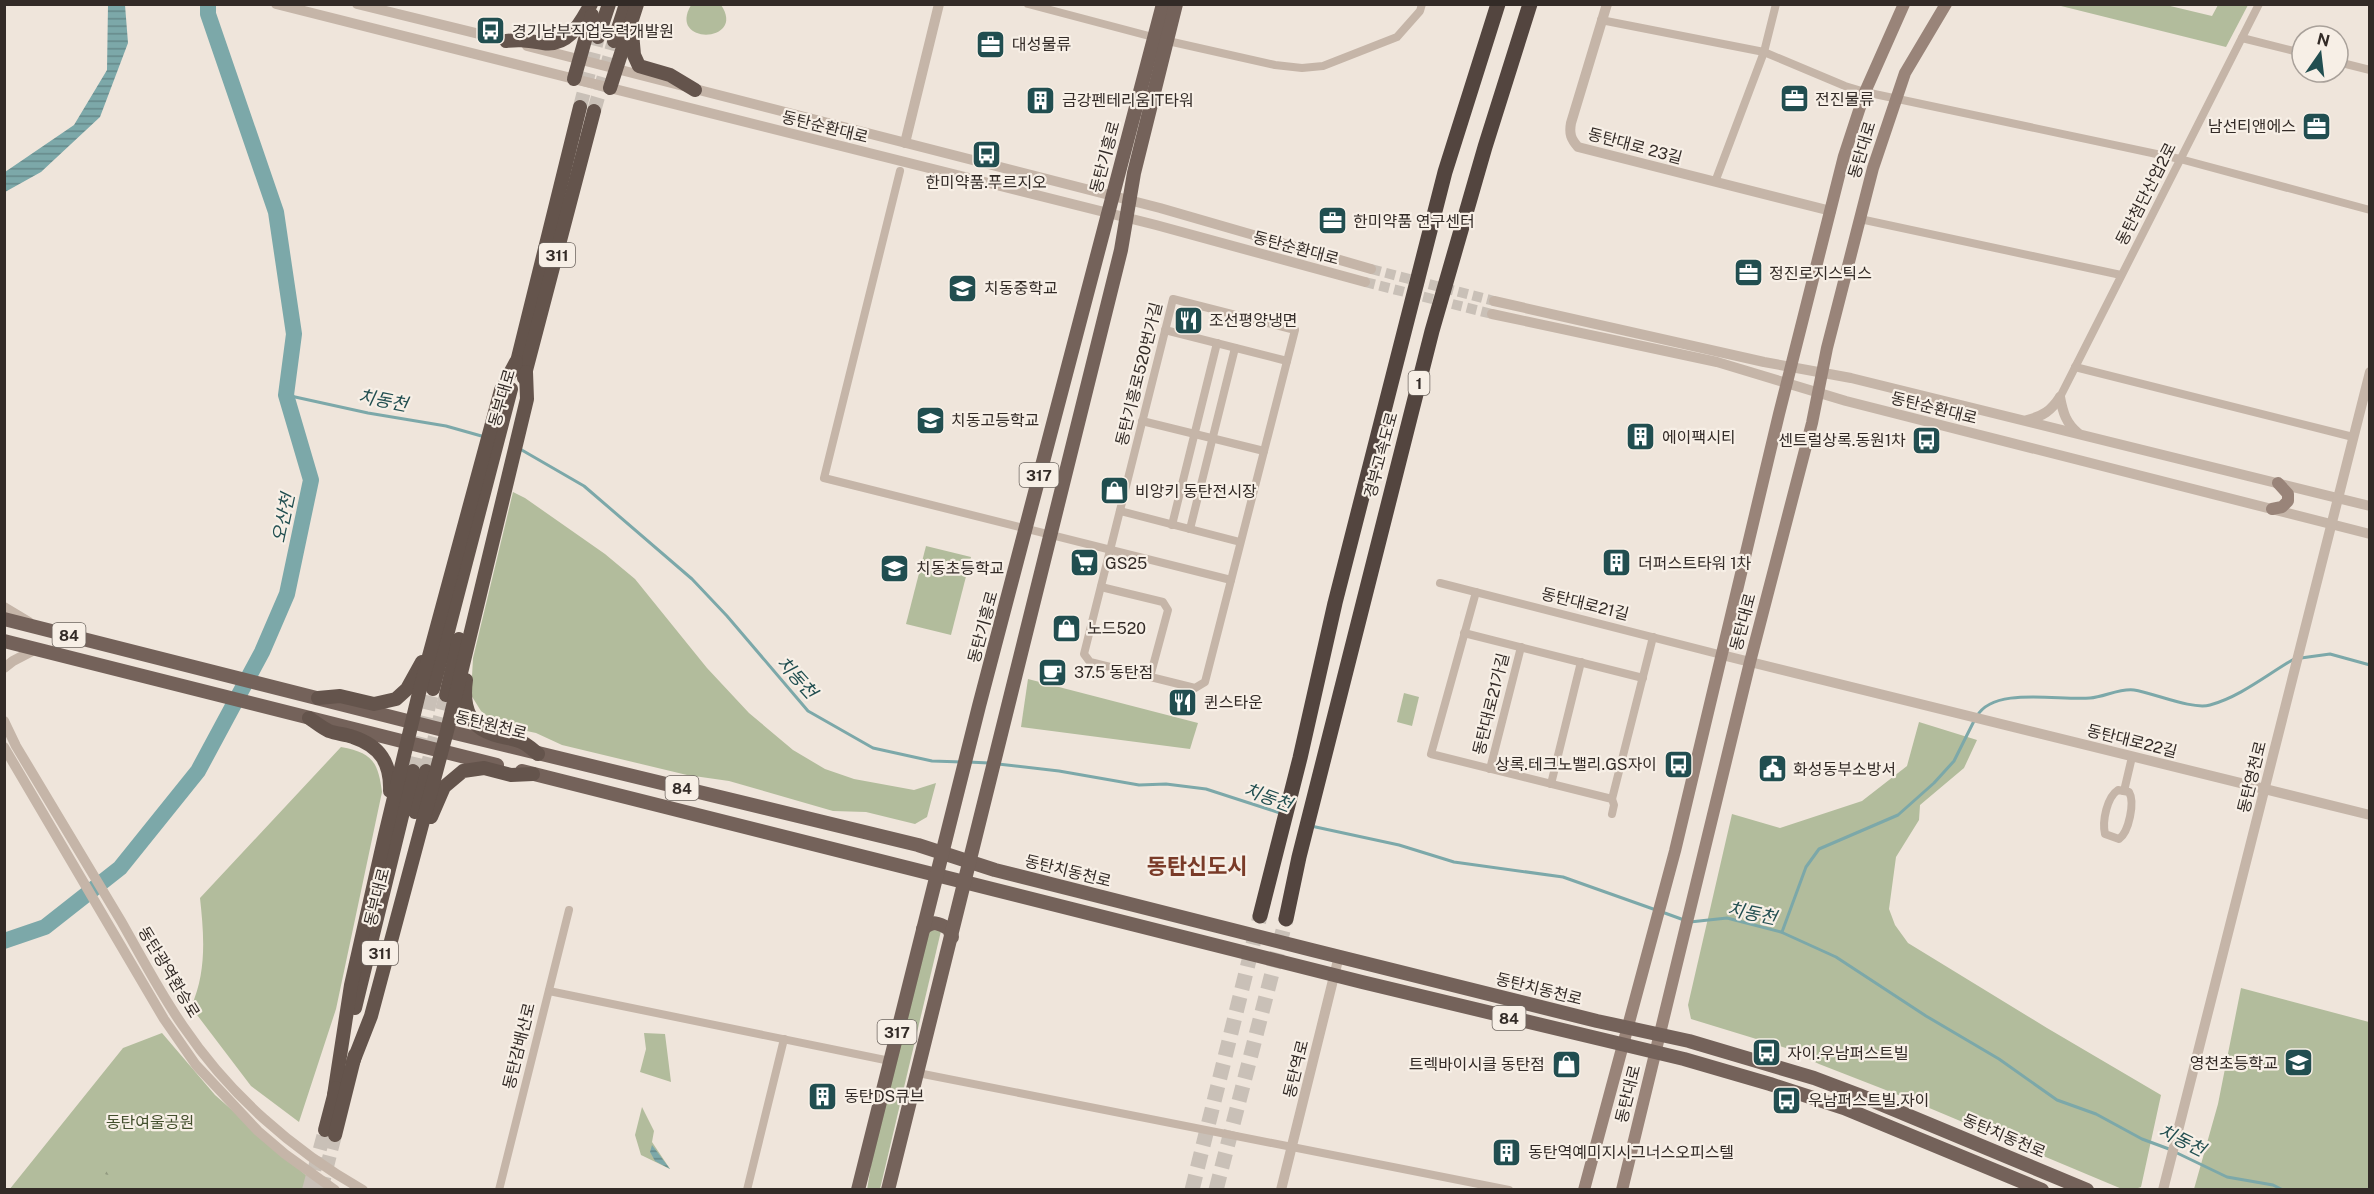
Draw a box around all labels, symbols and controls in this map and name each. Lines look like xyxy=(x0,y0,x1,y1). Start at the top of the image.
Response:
bus stop icon: 경기남부직업능력개발원 xyxy=(475,15,507,47)
place label: 경기남부직업능력개발원 xyxy=(512,22,674,41)
north arrow xyxy=(2290,24,2350,84)
office icon: 대성물류 xyxy=(975,28,1007,60)
text: N xyxy=(2315,29,2332,51)
place label: 대성물류 xyxy=(1012,35,1071,54)
office icon: 전진물류 xyxy=(1778,83,1810,115)
building icon: 금강펜테리움IT타워 xyxy=(1025,84,1057,116)
place label: 전진물류 xyxy=(1815,90,1874,109)
place label: 금강펜테리움IT타워 xyxy=(1062,91,1194,110)
street label: 동탄순환대로 xyxy=(780,107,870,147)
office icon: 남선티앤에스 xyxy=(2301,110,2333,142)
place label: 남선티앤에스 xyxy=(2208,117,2296,136)
street label: 동탄기흥로 xyxy=(1086,119,1124,195)
street label: 동탄대로 xyxy=(1844,119,1880,181)
street label: 동탄대로 23길 xyxy=(1586,124,1684,168)
bus stop icon: 한미약품.푸르지오 xyxy=(970,138,1002,170)
street label: 동탄첨단산업2로 xyxy=(2112,139,2180,248)
place label: 한미약품.푸르지오 xyxy=(925,173,1047,192)
office icon: 한미약품 연구센터 xyxy=(1316,205,1348,237)
place label: 한미약품 연구센터 xyxy=(1353,212,1475,231)
street label: 동탄순환대로 xyxy=(1251,227,1341,269)
road number: 311 xyxy=(539,243,575,267)
office icon: 정진로지스틱스 xyxy=(1732,257,1764,289)
place label: 정진로지스틱스 xyxy=(1769,264,1872,283)
school or university icon: 치동중학교 xyxy=(947,272,979,304)
place label: 치동중학교 xyxy=(984,279,1058,298)
street label: 동탄기흥로520번가길 xyxy=(1112,300,1166,448)
restaurant icon: 조선평양냉면 xyxy=(1172,304,1204,336)
place label: 조선평양냉면 xyxy=(1209,311,1297,330)
street label: 동부대로 xyxy=(485,367,519,429)
road number: 1 xyxy=(1408,371,1430,395)
water label: 치동천 xyxy=(357,385,412,416)
street label: 동탄순환대로 xyxy=(1889,388,1979,428)
school or university icon: 치동고등학교 xyxy=(914,404,946,436)
street label: 경부고속도로 xyxy=(1360,410,1402,500)
place label: 치동고등학교 xyxy=(951,411,1039,430)
building icon: 에이팩시티 xyxy=(1625,421,1657,453)
bus stop icon: 센트럴상록.동원1차 xyxy=(1911,424,1943,456)
place label: 에이팩시티 xyxy=(1662,428,1736,447)
place label: 센트럴상록.동원1차 xyxy=(1778,431,1906,450)
road number: 317 xyxy=(1020,463,1058,487)
shop icon: 비앙키 동탄전시장 xyxy=(1098,475,1130,507)
place label: 비앙키 동탄전시장 xyxy=(1135,482,1257,501)
water label: 오산천 xyxy=(268,489,299,544)
supermarket icon: GS25 xyxy=(1068,547,1100,579)
building icon: 더퍼스트타워 1차 xyxy=(1601,547,1633,579)
school or university icon: 치동초등학교 xyxy=(879,552,911,584)
place label: GS25 xyxy=(1105,554,1147,573)
place label: 더퍼스트타워 1차 xyxy=(1638,554,1752,573)
place label: 치동초등학교 xyxy=(916,559,1004,578)
street label: 동탄대로21길 xyxy=(1539,584,1631,624)
street label: 동탄기흥로 xyxy=(964,589,1002,665)
street label: 동탄대로 xyxy=(1726,591,1760,653)
shop icon: 노드520 xyxy=(1050,612,1082,644)
place label: 노드520 xyxy=(1087,619,1146,638)
road number: 84 xyxy=(52,623,86,647)
street label: 동탄대로21가길 xyxy=(1469,651,1513,757)
water label: 치동천 xyxy=(773,652,823,704)
cafe icon: 37.5 동탄점 xyxy=(1037,656,1069,688)
place label: 37.5 동탄점 xyxy=(1074,663,1153,682)
restaurant icon: 퀸스타운 xyxy=(1167,686,1199,718)
place label: 퀸스타운 xyxy=(1204,693,1263,712)
street label: 동탄원천로 xyxy=(453,707,529,743)
street label: 동탄대로22길 xyxy=(2085,721,2179,761)
street label: 동탄영천로 xyxy=(2234,739,2270,815)
bus stop icon: 상록.테크노밸리.GS자이 xyxy=(1662,748,1694,780)
public building icon: 화성동부소방서 xyxy=(1756,753,1788,785)
place label: 상록.테크노밸리.GS자이 xyxy=(1495,755,1657,774)
place label: 화성동부소방서 xyxy=(1793,760,1896,779)
road number: 84 xyxy=(666,776,698,800)
water label: 치동천 xyxy=(1241,779,1297,816)
street label: 동탄치동천로 xyxy=(1023,851,1113,891)
district label: 동탄신도시 xyxy=(1146,853,1248,879)
street label: 동부대로 xyxy=(361,866,393,928)
water label: 치동천 xyxy=(1726,898,1781,929)
street label: 동탄광역환승로 xyxy=(134,923,204,1021)
road number: 311 xyxy=(362,941,398,965)
street label: 동탄치동천로 xyxy=(1494,969,1584,1009)
street label: 동탄감배산로 xyxy=(499,1001,539,1091)
road number: 84 xyxy=(1492,1006,1526,1030)
road number: 317 xyxy=(878,1020,916,1044)
bus stop icon: 자이.우남퍼스트빌 xyxy=(1750,1037,1782,1069)
street label: 동탄역로 xyxy=(1280,1038,1312,1100)
place label: 자이.우남퍼스트빌 xyxy=(1787,1044,1908,1063)
school or university icon: 영천초등학교 xyxy=(2283,1047,2315,1079)
shop icon: 트렉바이시클 동탄점 xyxy=(1550,1048,1582,1080)
place label: 영천초등학교 xyxy=(2190,1054,2278,1073)
place label: 트렉바이시클 동탄점 xyxy=(1409,1055,1545,1074)
street label: 동탄대로 xyxy=(1612,1063,1644,1125)
building icon: 동탄DS큐브 xyxy=(807,1080,839,1112)
bus stop icon: 우남퍼스트빌.자이 xyxy=(1771,1084,1803,1116)
place label: 동탄DS큐브 xyxy=(844,1087,925,1106)
place label: 우남퍼스트빌.자이 xyxy=(1808,1091,1929,1110)
street label: 동탄치동천로 xyxy=(1960,1110,2049,1162)
park label: 동탄여울공원 xyxy=(106,1113,194,1132)
water label: 치동천 xyxy=(2155,1120,2211,1161)
building icon: 동탄역예미지시그너스오피스텔 xyxy=(1491,1136,1523,1168)
place label: 동탄역예미지시그너스오피스텔 xyxy=(1528,1143,1734,1162)

